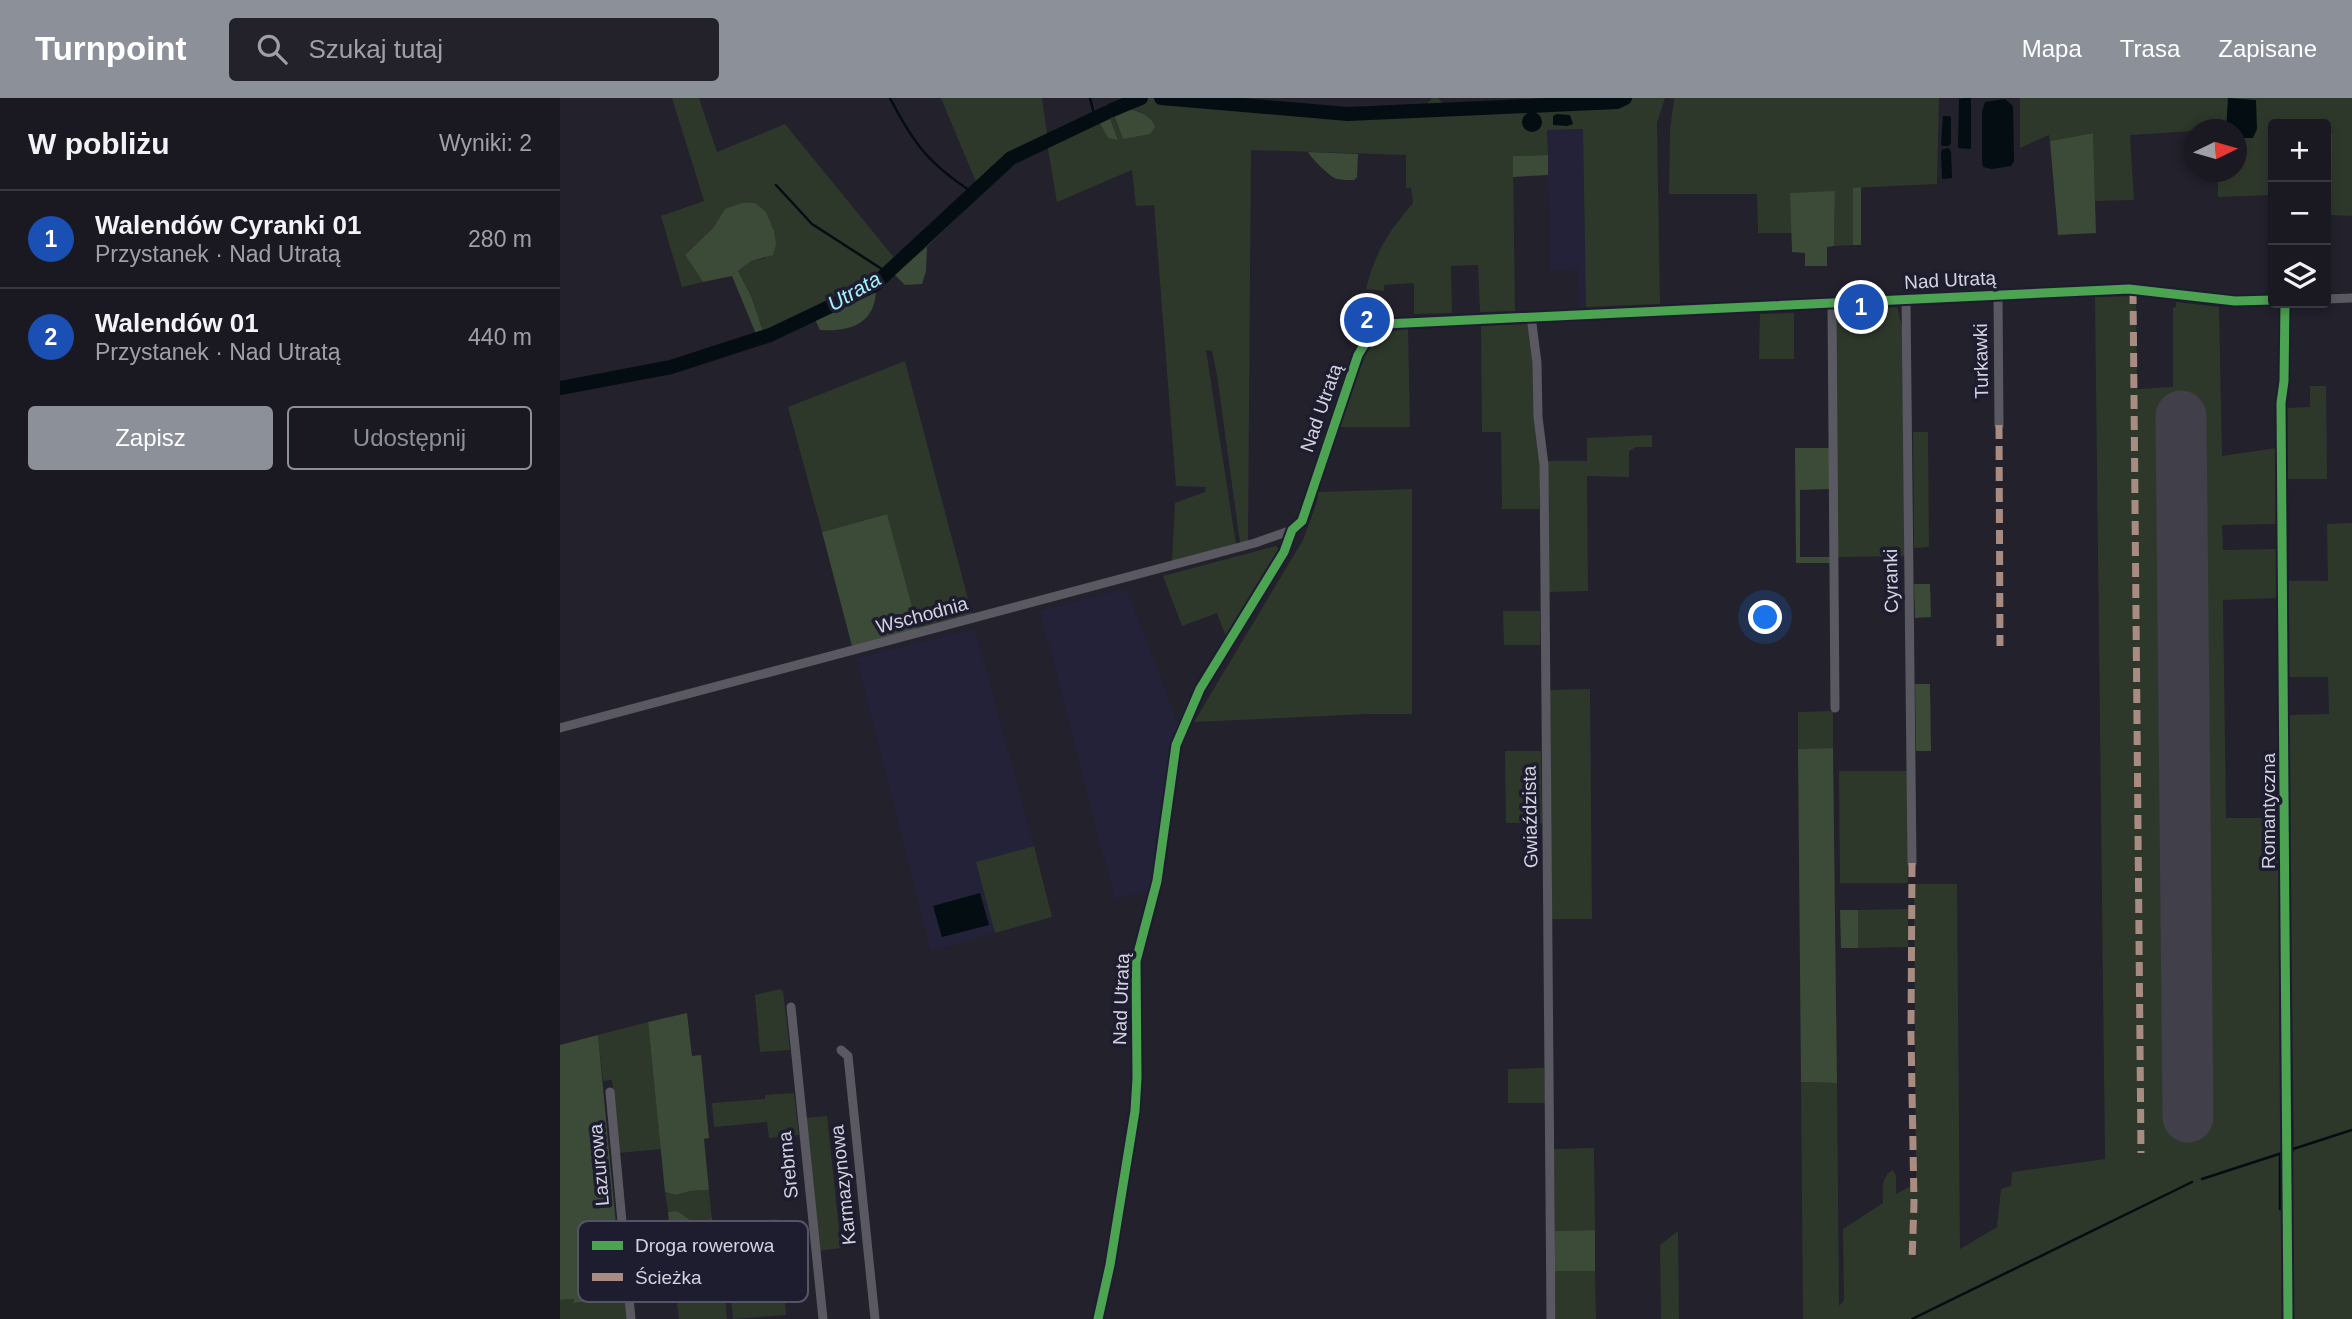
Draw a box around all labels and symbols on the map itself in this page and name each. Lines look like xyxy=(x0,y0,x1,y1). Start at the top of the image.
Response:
north arrow xyxy=(2184,119,2247,182)
water label: Utrata xyxy=(823,267,885,315)
street label: Nad Utratą xyxy=(1904,267,1997,293)
pin: 1 xyxy=(1838,281,1884,333)
pin: 2 xyxy=(1344,294,1390,346)
street label: Turkawki xyxy=(1970,323,1992,399)
street label: Nad Utratą xyxy=(1296,361,1346,455)
street label: Cyranki xyxy=(1880,549,1902,613)
street label: Wschodnia xyxy=(874,593,971,637)
your location xyxy=(1748,600,1782,634)
street label: Romantyczna xyxy=(2258,752,2279,869)
street label: Gwiaździsta xyxy=(1519,765,1541,868)
street label: Nad Utratą xyxy=(1109,952,1133,1045)
street label: Lazurowa xyxy=(585,1123,613,1207)
street label: Karmazynowa xyxy=(826,1124,860,1246)
street label: Srebrna xyxy=(774,1130,802,1200)
legend xyxy=(578,1221,808,1302)
text: Droga rowerowa xyxy=(635,1235,775,1256)
text: Ścieżka xyxy=(635,1267,702,1288)

